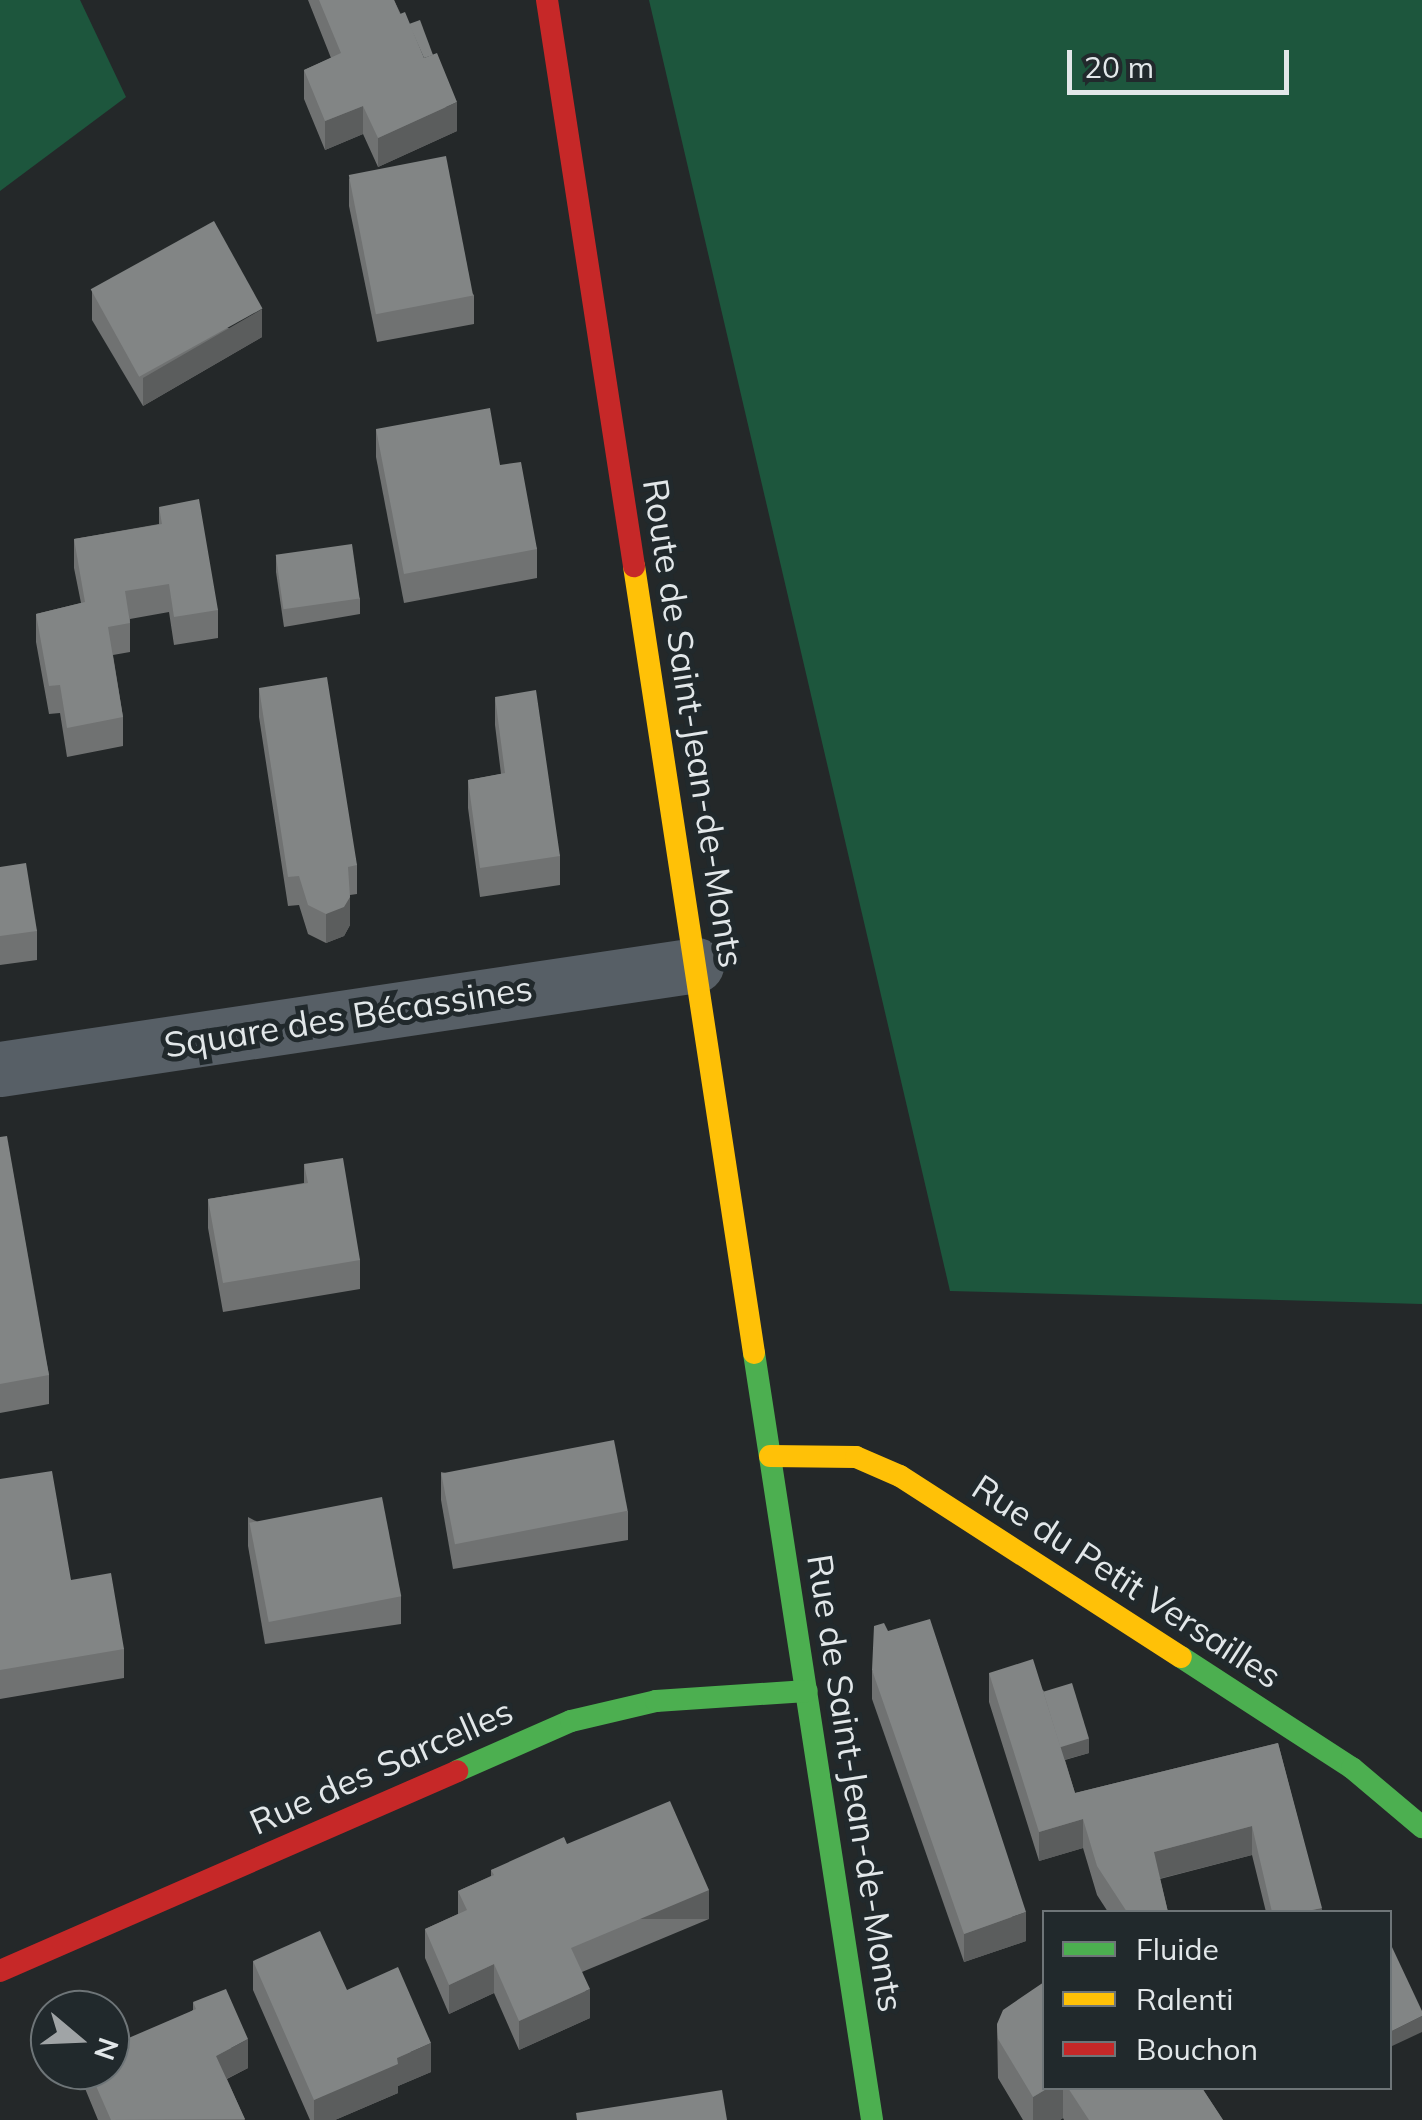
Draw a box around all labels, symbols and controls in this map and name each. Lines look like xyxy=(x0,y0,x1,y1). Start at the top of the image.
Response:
scale bar xyxy=(1072,30,1294,92)
text: 20 m xyxy=(1084,48,1154,86)
street label: Route de Saint-Jean-de-Monts xyxy=(635,476,753,970)
street label: Square des Bécassines xyxy=(161,966,535,1066)
street label: Rue du Petit Versailles xyxy=(965,1465,1289,1697)
street label: Rue de Saint-Jean-de-Monts xyxy=(799,1551,913,2015)
street label: Rue des Sarcelles xyxy=(243,1689,519,1843)
legend xyxy=(1042,1910,1392,2090)
text: Fluide xyxy=(1136,1930,1219,1968)
text: Ralenti xyxy=(1136,1980,1233,2018)
north arrow xyxy=(30,1990,130,2090)
text: Bouchon xyxy=(1136,2030,1258,2068)
text: N xyxy=(87,2034,127,2065)

